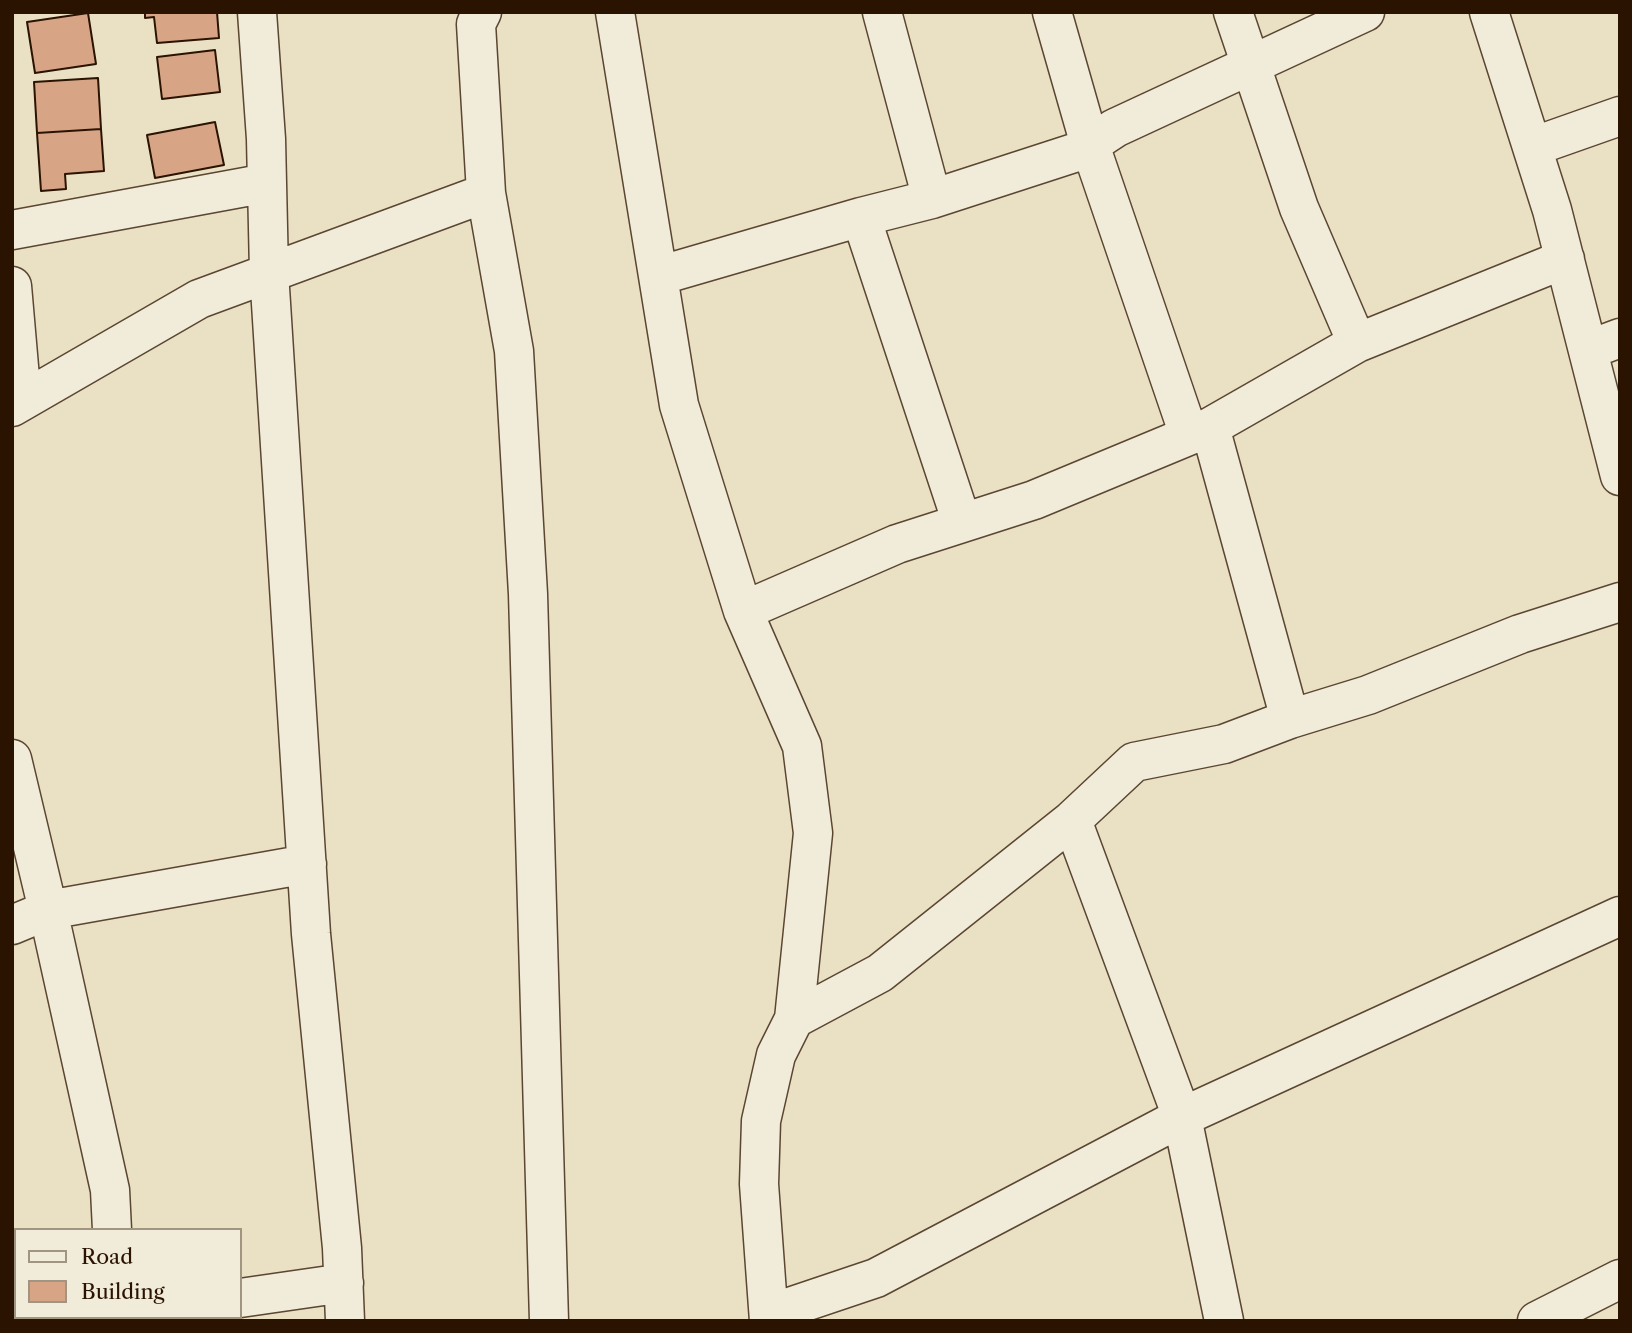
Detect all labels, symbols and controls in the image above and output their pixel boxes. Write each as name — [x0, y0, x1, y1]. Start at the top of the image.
legend — [14, 1228, 242, 1319]
text: Road — [81, 1244, 133, 1269]
text: Building — [81, 1279, 165, 1304]

